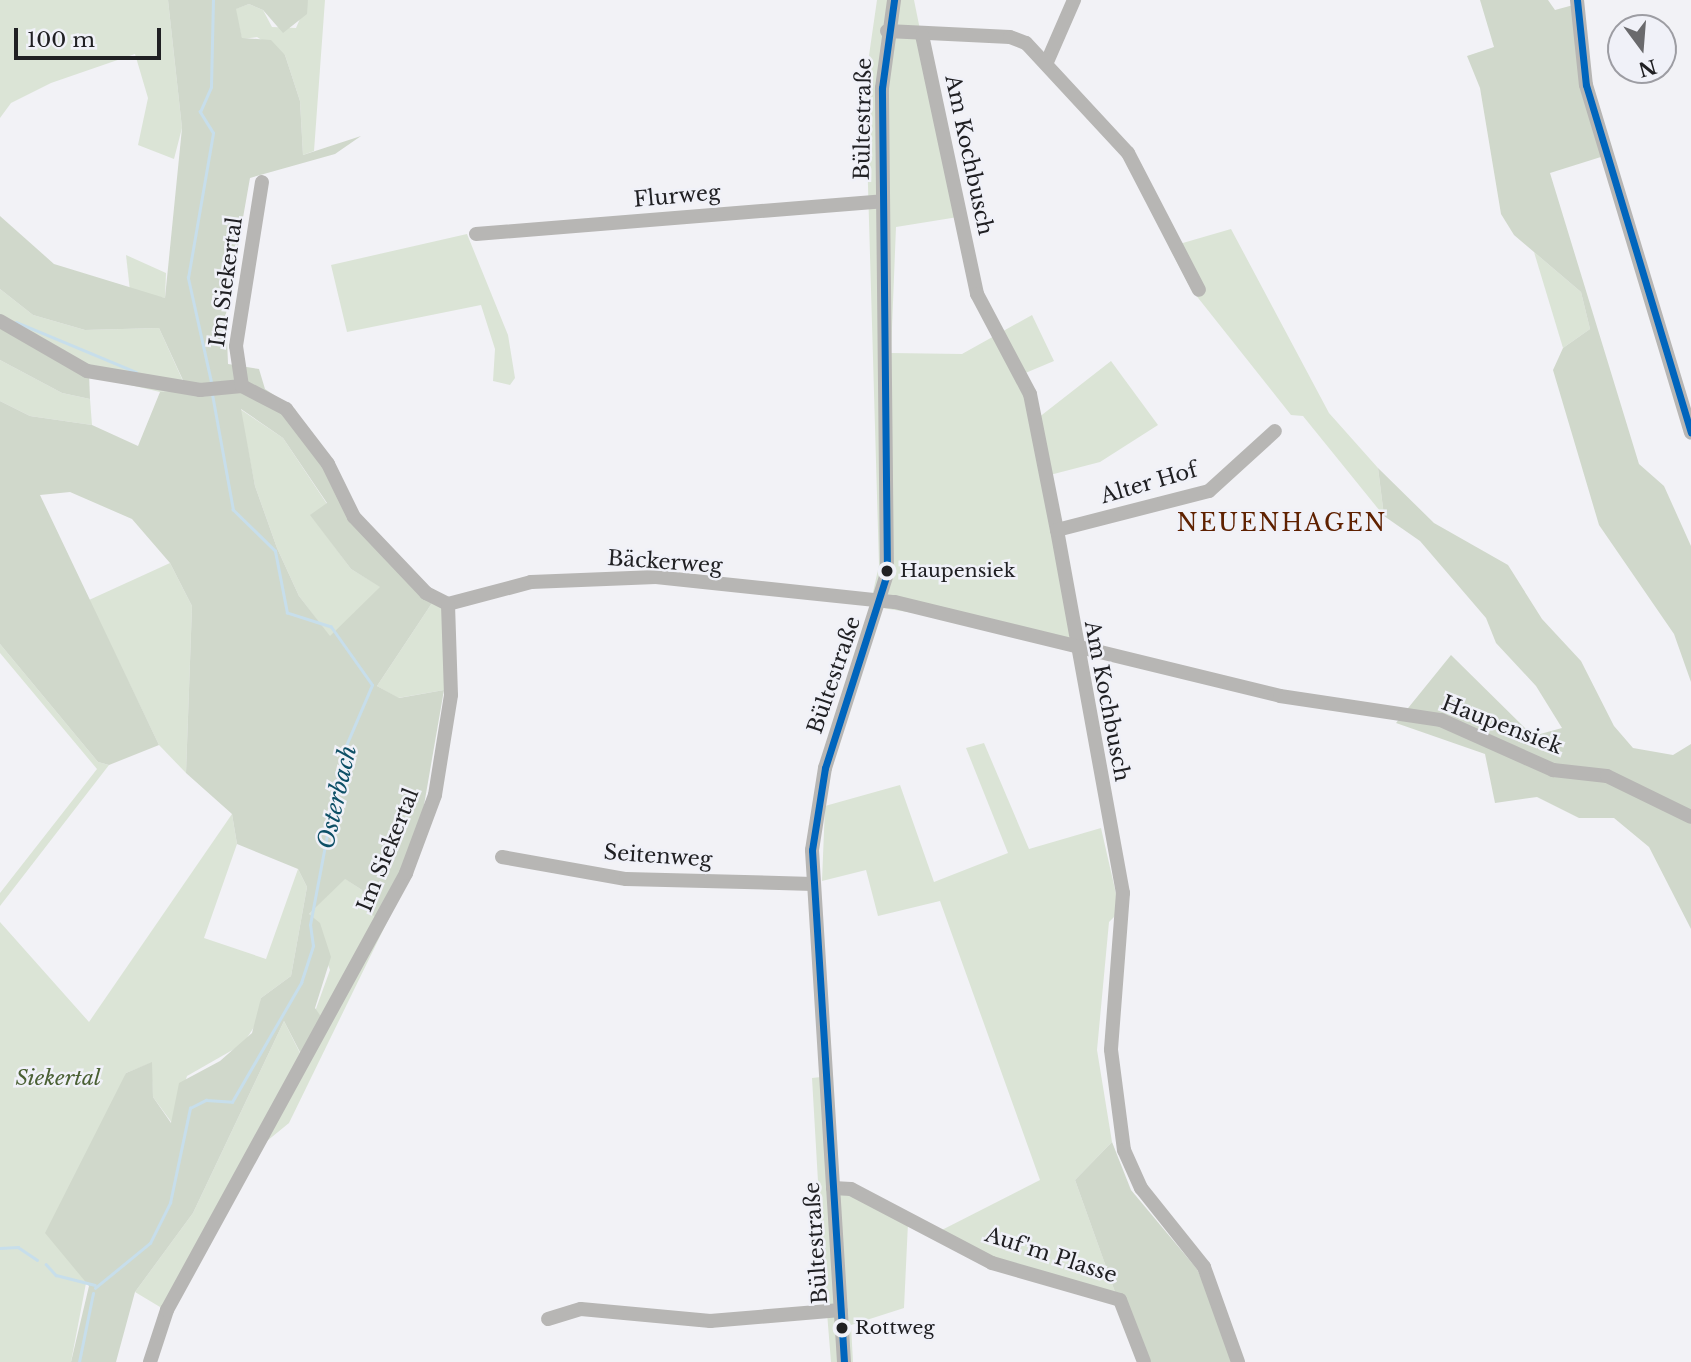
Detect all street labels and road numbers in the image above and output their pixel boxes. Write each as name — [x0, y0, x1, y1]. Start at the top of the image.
street label: Bültestraße — [849, 58, 877, 180]
street label: Am Kochbusch — [940, 73, 998, 237]
street label: Flurweg — [633, 180, 721, 212]
street label: Im Siekertal — [204, 216, 248, 348]
street label: Alter Hof — [1097, 457, 1201, 509]
street label: Bäckerweg — [607, 545, 723, 579]
street label: Bültestraße — [802, 613, 866, 737]
street label: Am Kochbusch — [1079, 619, 1135, 783]
street label: Haupensiek — [1438, 690, 1566, 760]
street label: Im Siekertal — [352, 785, 424, 915]
street label: Seitenweg — [603, 840, 713, 872]
street label: Bültestraße — [799, 1181, 833, 1305]
street label: Auf'm Plasse — [982, 1222, 1120, 1288]

